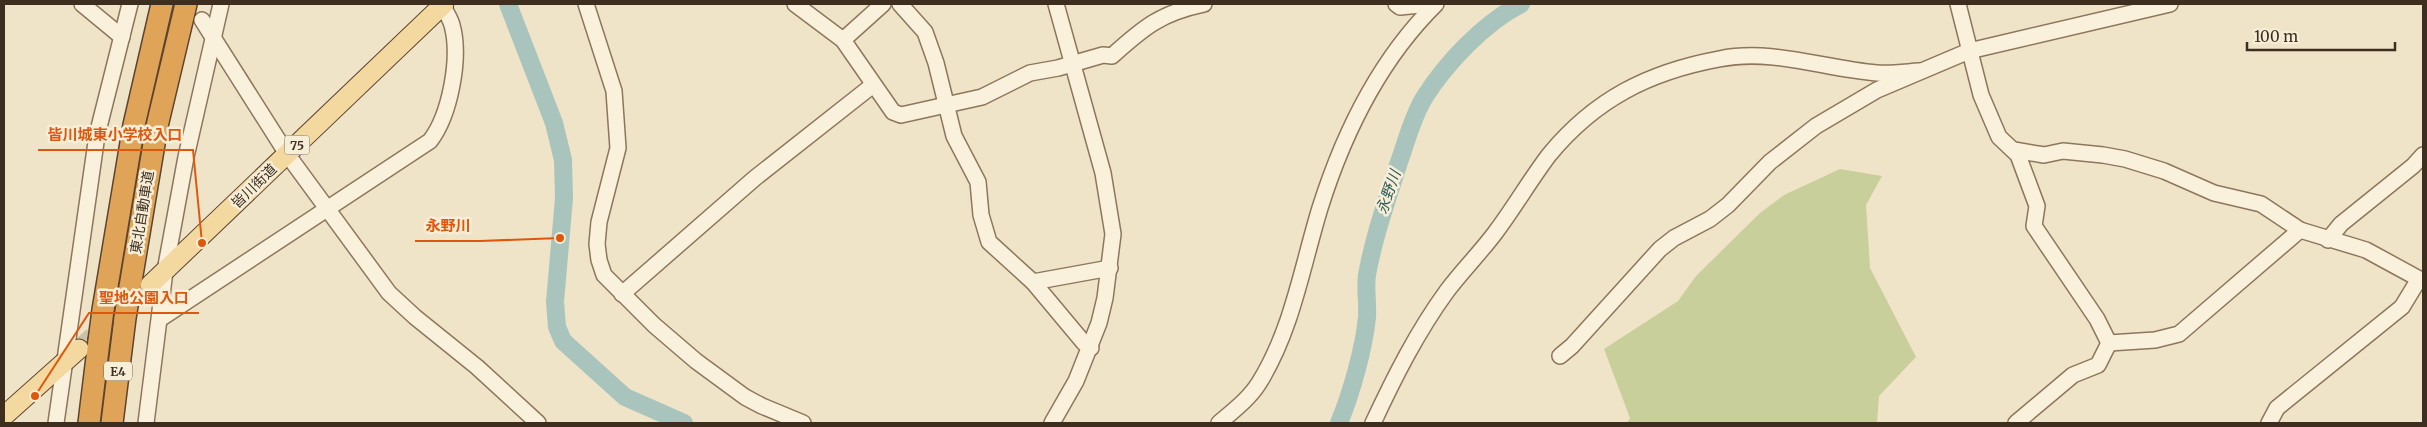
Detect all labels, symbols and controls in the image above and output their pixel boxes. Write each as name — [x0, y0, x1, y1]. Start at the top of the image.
scale bar — [2247, 20, 2394, 52]
text: 100 m — [2254, 27, 2298, 46]
callout: 皆川城東小学校入口 — [38, 120, 193, 150]
text: 皆川城東小学校入口 — [47, 125, 183, 144]
road number: 75 — [284, 136, 310, 154]
street label: 皆川街道 — [228, 160, 280, 212]
water label: 永野川 — [1372, 166, 1405, 216]
street label: 東北自動車道 — [127, 169, 157, 255]
callout: 永野川 — [415, 211, 480, 241]
text: 永野川 — [425, 216, 471, 235]
callout: 聖地公園入口 — [89, 283, 199, 313]
text: 聖地公園入口 — [99, 288, 189, 307]
road number: E4 — [104, 362, 132, 381]

